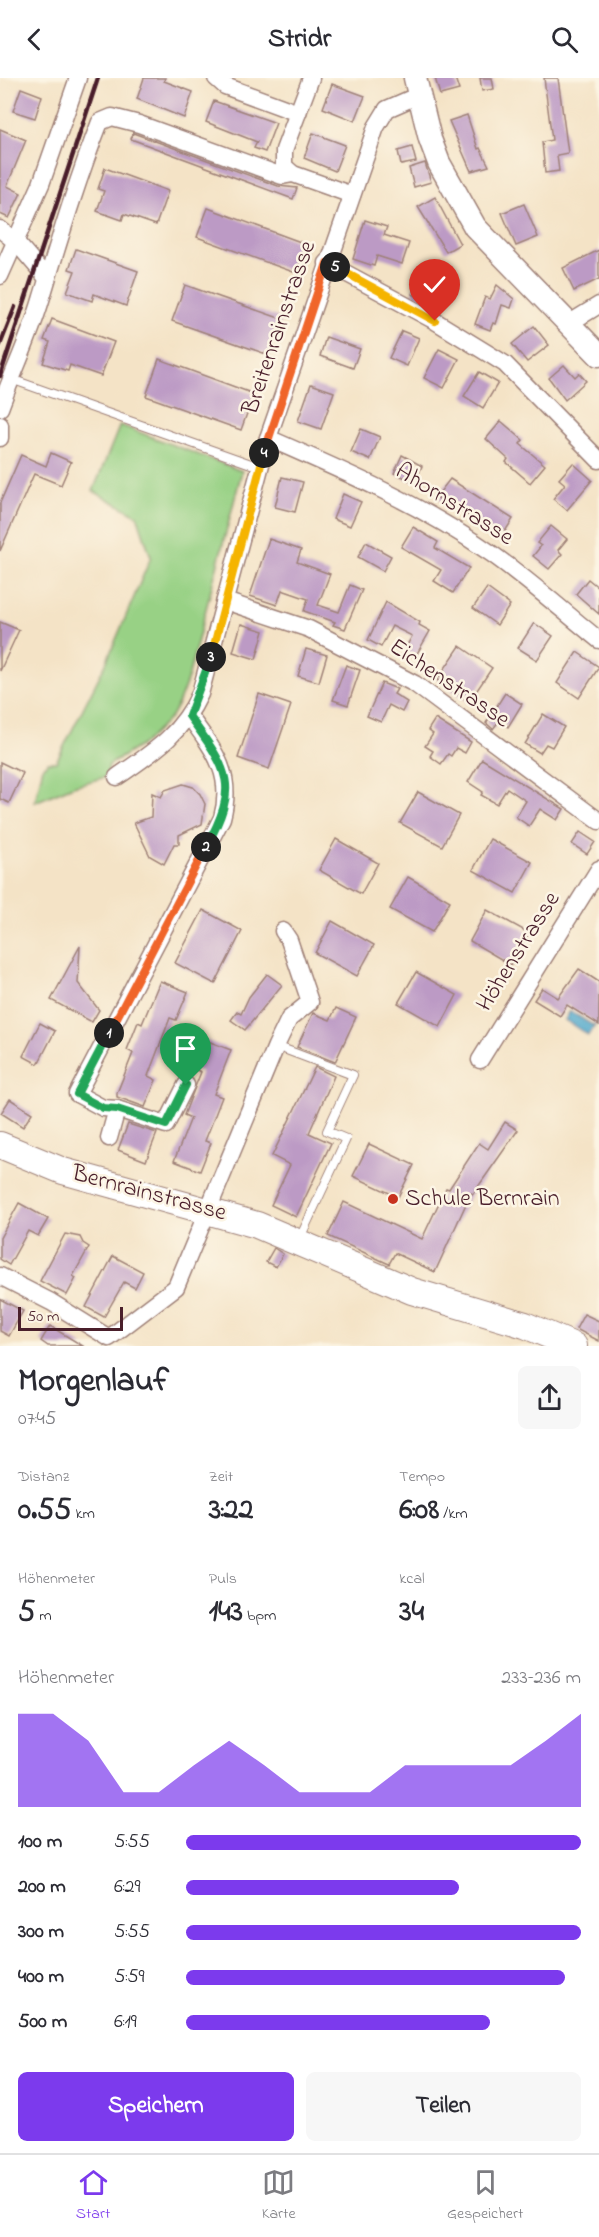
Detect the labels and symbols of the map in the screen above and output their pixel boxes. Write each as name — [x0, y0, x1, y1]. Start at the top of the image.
street label: Breitenrainstrasse — [234, 236, 326, 421]
pin: 5 — [320, 252, 350, 282]
pin — [409, 259, 460, 321]
pin: 4 — [249, 438, 279, 468]
street label: Ahornstrasse — [388, 455, 520, 555]
street label: Eichenstrasse — [381, 631, 517, 738]
pin: 3 — [196, 642, 226, 672]
pin: 2 — [191, 832, 221, 862]
street label: Höhenstrasse — [468, 885, 570, 1019]
pin: 1 — [94, 1018, 124, 1048]
pin — [160, 1023, 211, 1085]
street label: Bernrainstrasse — [67, 1156, 230, 1231]
place label: Schule Bernrain — [405, 1182, 560, 1217]
marker: Schule Bernrain — [386, 1192, 400, 1206]
scale bar — [18, 1304, 123, 1332]

